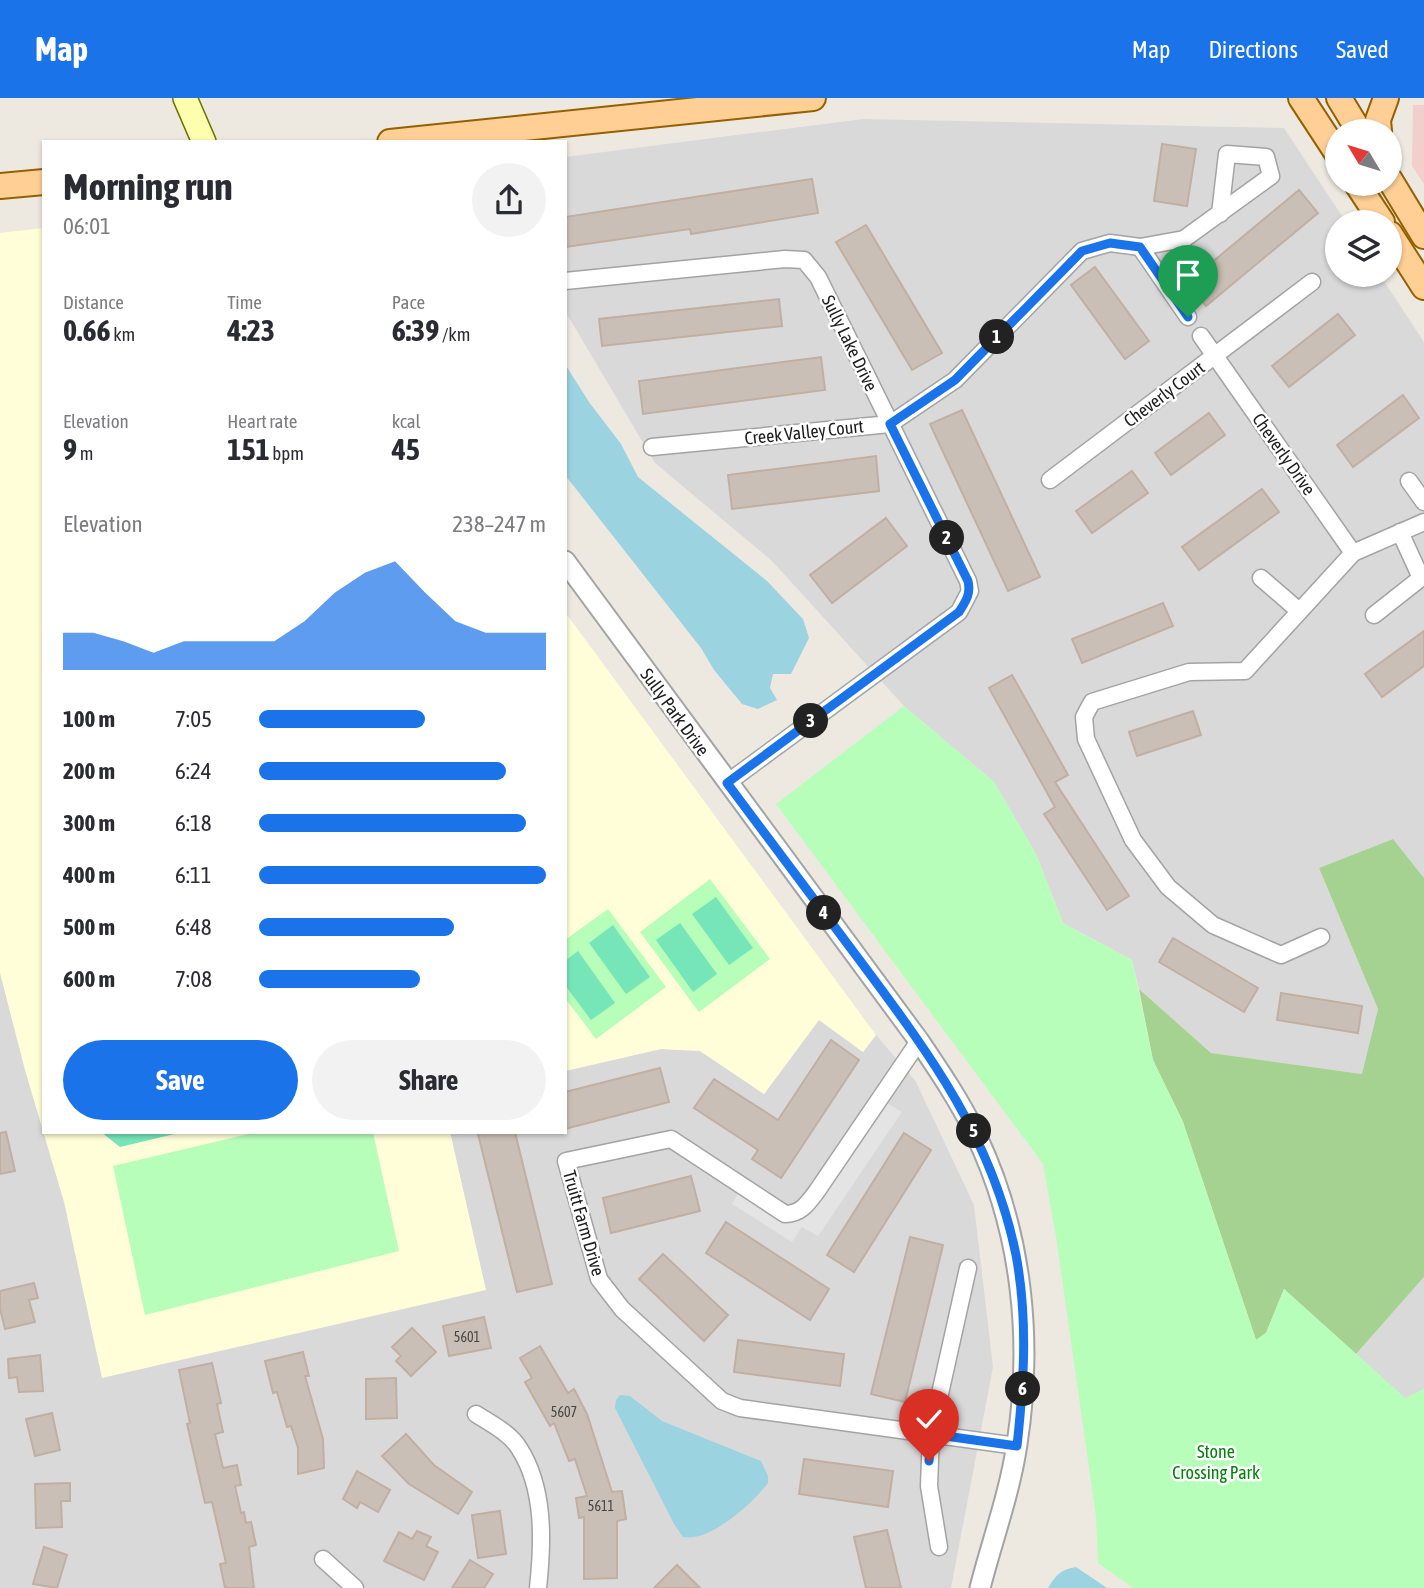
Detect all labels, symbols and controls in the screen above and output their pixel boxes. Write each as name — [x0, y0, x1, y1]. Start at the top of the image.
text: Map — [35, 30, 88, 68]
text: Map — [1132, 36, 1170, 63]
text: Directions — [1208, 36, 1298, 63]
text: Saved — [1336, 36, 1389, 63]
north arrow — [1325, 119, 1402, 196]
map controls — [1325, 119, 1402, 287]
button: share — [472, 163, 546, 237]
text: Morning run — [63, 165, 233, 208]
button: layers — [1325, 210, 1402, 287]
text: 06:01 — [63, 213, 111, 239]
pin — [1158, 245, 1218, 317]
icon: arrive — [1169, 256, 1207, 294]
text: Distance — [63, 291, 124, 313]
text: Time — [227, 291, 262, 313]
text: Pace — [392, 291, 425, 313]
street label: Sully Lake Drive — [818, 292, 882, 394]
text: 0.66 — [63, 313, 111, 347]
text: 4:23 — [227, 313, 275, 347]
text: 6:39 — [392, 313, 439, 347]
pin: 1 — [979, 320, 1014, 354]
text: km — [111, 323, 135, 345]
text: /km — [439, 323, 470, 345]
text: 1 — [992, 325, 1001, 347]
street label: Cheverly Court — [1120, 357, 1208, 431]
street label: Cheverly Drive — [1248, 409, 1320, 499]
text: Elevation — [63, 410, 129, 432]
text: Heart rate — [227, 410, 297, 432]
text: kcal — [392, 410, 421, 432]
street label: Creek Valley Court — [743, 415, 865, 449]
text: 9 — [63, 432, 77, 466]
text: 151 — [227, 432, 270, 466]
text: 45 — [392, 432, 420, 466]
text: m — [77, 442, 93, 464]
text: bpm — [270, 442, 304, 464]
text: Elevation — [63, 511, 143, 537]
text: 238–247 m — [452, 511, 546, 537]
pin: 2 — [930, 520, 964, 556]
text: 2 — [942, 526, 951, 548]
street label: Sully Park Drive — [636, 664, 714, 760]
pin: 3 — [794, 704, 828, 738]
text: 100 m — [63, 706, 115, 732]
text: 7:05 — [175, 706, 212, 732]
text: 3 — [806, 709, 815, 731]
text: 200 m — [63, 758, 115, 784]
text: 6:24 — [175, 758, 212, 784]
text: 300 m — [63, 810, 115, 836]
text: 6:18 — [175, 810, 212, 836]
text: 400 m — [63, 862, 115, 888]
text: 6:11 — [175, 862, 212, 888]
pin: 4 — [806, 896, 842, 930]
text: 4 — [819, 901, 828, 923]
text: 500 m — [63, 914, 115, 940]
text: 6:48 — [175, 914, 212, 940]
text: 600 m — [63, 966, 115, 992]
text: 7:08 — [175, 966, 212, 992]
button: Save — [63, 1040, 298, 1120]
button: Share — [312, 1040, 546, 1120]
pin: 5 — [956, 1114, 992, 1148]
text: 5 — [969, 1119, 978, 1141]
street label: Truitt Farm Drive — [559, 1168, 609, 1278]
house number: 5601 — [454, 1329, 480, 1345]
pin: 6 — [1006, 1372, 1040, 1406]
text: 6 — [1018, 1377, 1027, 1399]
pin — [899, 1389, 959, 1461]
icon: check — [910, 1400, 948, 1438]
house number: 5607 — [551, 1404, 577, 1420]
park label: Stone Crossing Park — [1172, 1441, 1260, 1483]
house number: 5611 — [588, 1498, 614, 1514]

